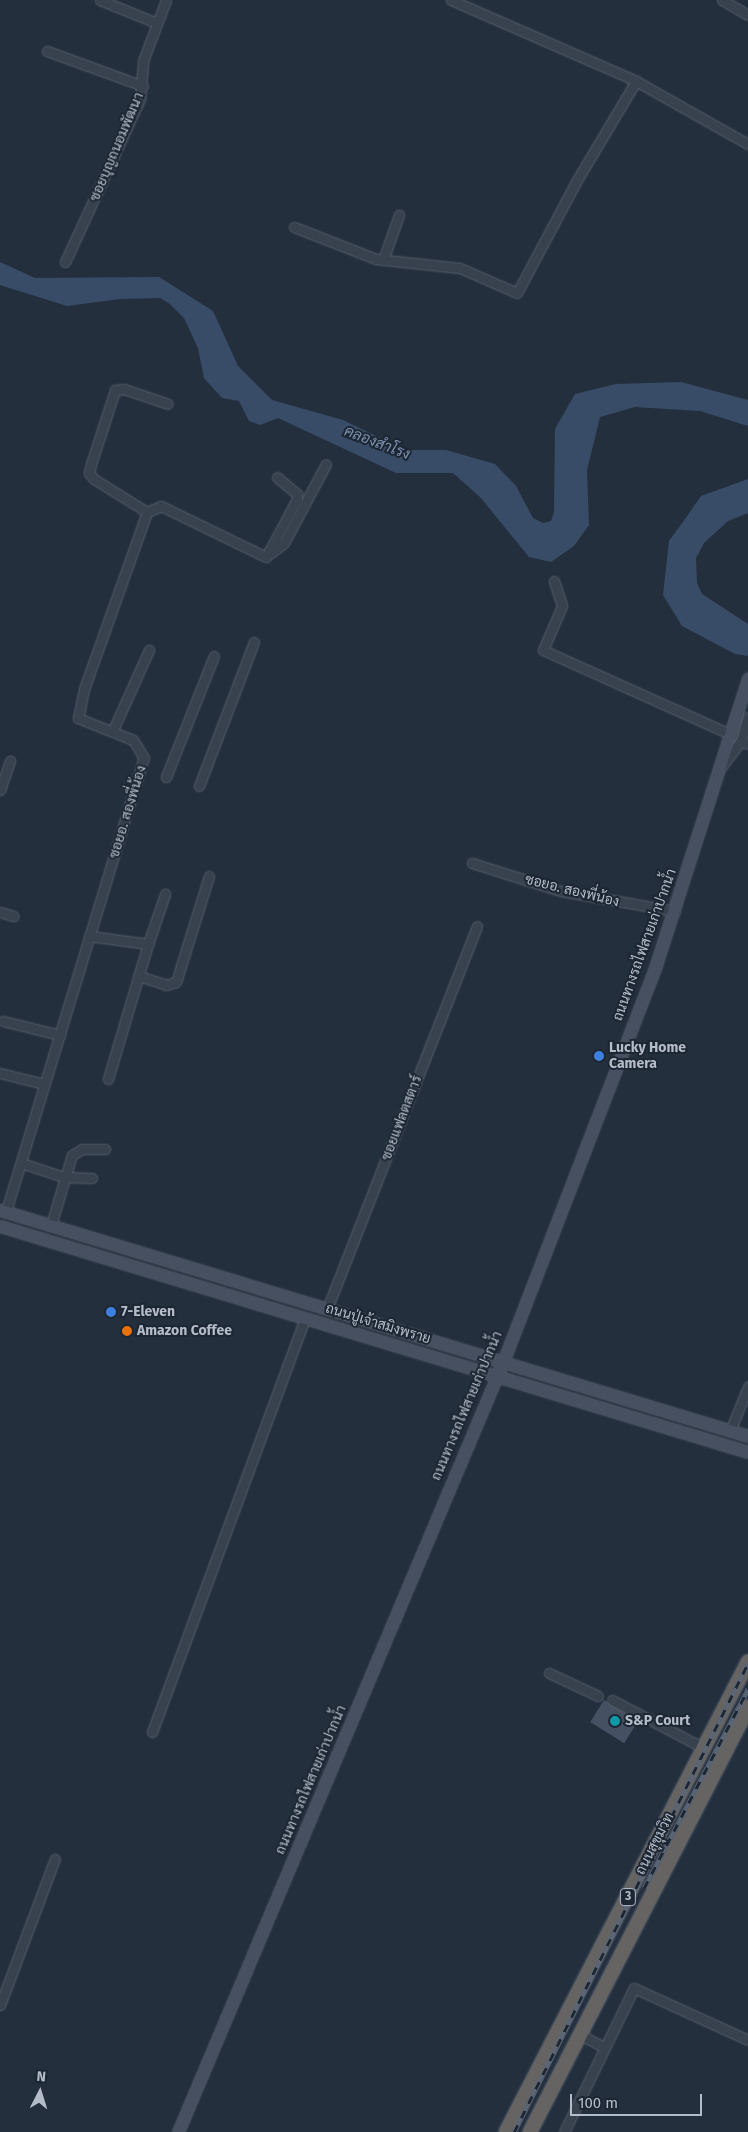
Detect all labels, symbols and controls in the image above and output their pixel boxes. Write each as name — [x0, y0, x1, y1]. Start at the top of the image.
street label: ซอยบุญถนอมพัฒนา — [86, 90, 148, 204]
water label: คลองสำโรง — [342, 422, 412, 464]
street label: ซอยอ. สองพี่น้อง — [106, 763, 150, 861]
street label: ถนนทางรถไฟสายเก่าปากน้ำ — [610, 867, 680, 1023]
street label: ซอยอ. สองพี่น้อง — [523, 871, 621, 911]
place label: Lucky Home Camera — [609, 1040, 686, 1072]
marker: Lucky Home Camera — [593, 1050, 605, 1062]
street label: ซอยแฟลตสตาร์ — [378, 1073, 426, 1163]
street label: ถนนปู่เจ้าสมิงพราย — [324, 1300, 432, 1348]
place label: 7-Eleven — [121, 1304, 175, 1320]
marker: 7-Eleven — [105, 1306, 117, 1318]
place label: Amazon Coffee — [137, 1323, 232, 1339]
marker: Amazon Coffee — [121, 1325, 133, 1337]
street label: ถนนทางรถไฟสายเก่าปากน้ำ — [428, 1329, 506, 1483]
street label: ถนนทางรถไฟสายเก่าปากน้ำ — [272, 1703, 350, 1857]
place label: S&P Court — [625, 1713, 690, 1729]
marker: S&P Court — [609, 1715, 621, 1727]
street label: ถนนสุขุมวิท — [632, 1810, 678, 1878]
road number: 3 — [619, 1888, 637, 1906]
north arrow — [15, 2067, 65, 2117]
text: N — [36, 2068, 47, 2085]
scale bar — [573, 2084, 706, 2116]
text: 100 m — [578, 2094, 618, 2112]

